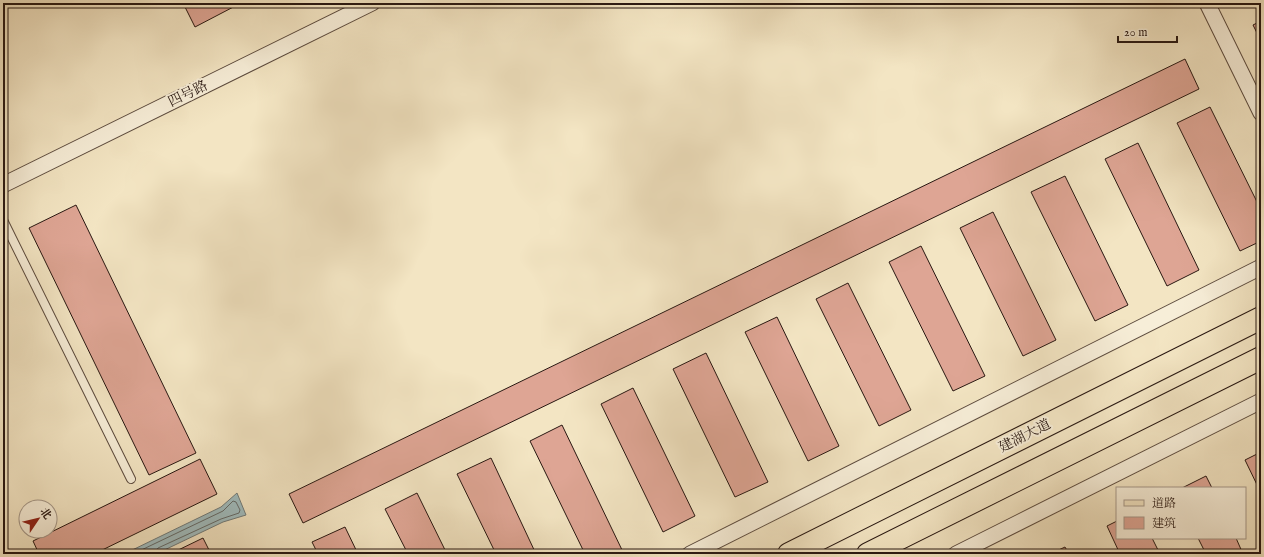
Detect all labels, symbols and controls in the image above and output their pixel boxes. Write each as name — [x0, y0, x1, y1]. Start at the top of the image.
scale bar — [1118, 18, 1177, 44]
text: 20 m — [1124, 25, 1147, 40]
street label: 四号路 — [165, 77, 211, 111]
street label: 建湖大道 — [996, 415, 1054, 457]
legend — [1116, 487, 1246, 539]
text: 道路 — [1152, 496, 1176, 511]
north arrow — [18, 499, 58, 539]
text: 北 — [36, 505, 54, 522]
text: 建筑 — [1152, 516, 1176, 531]

